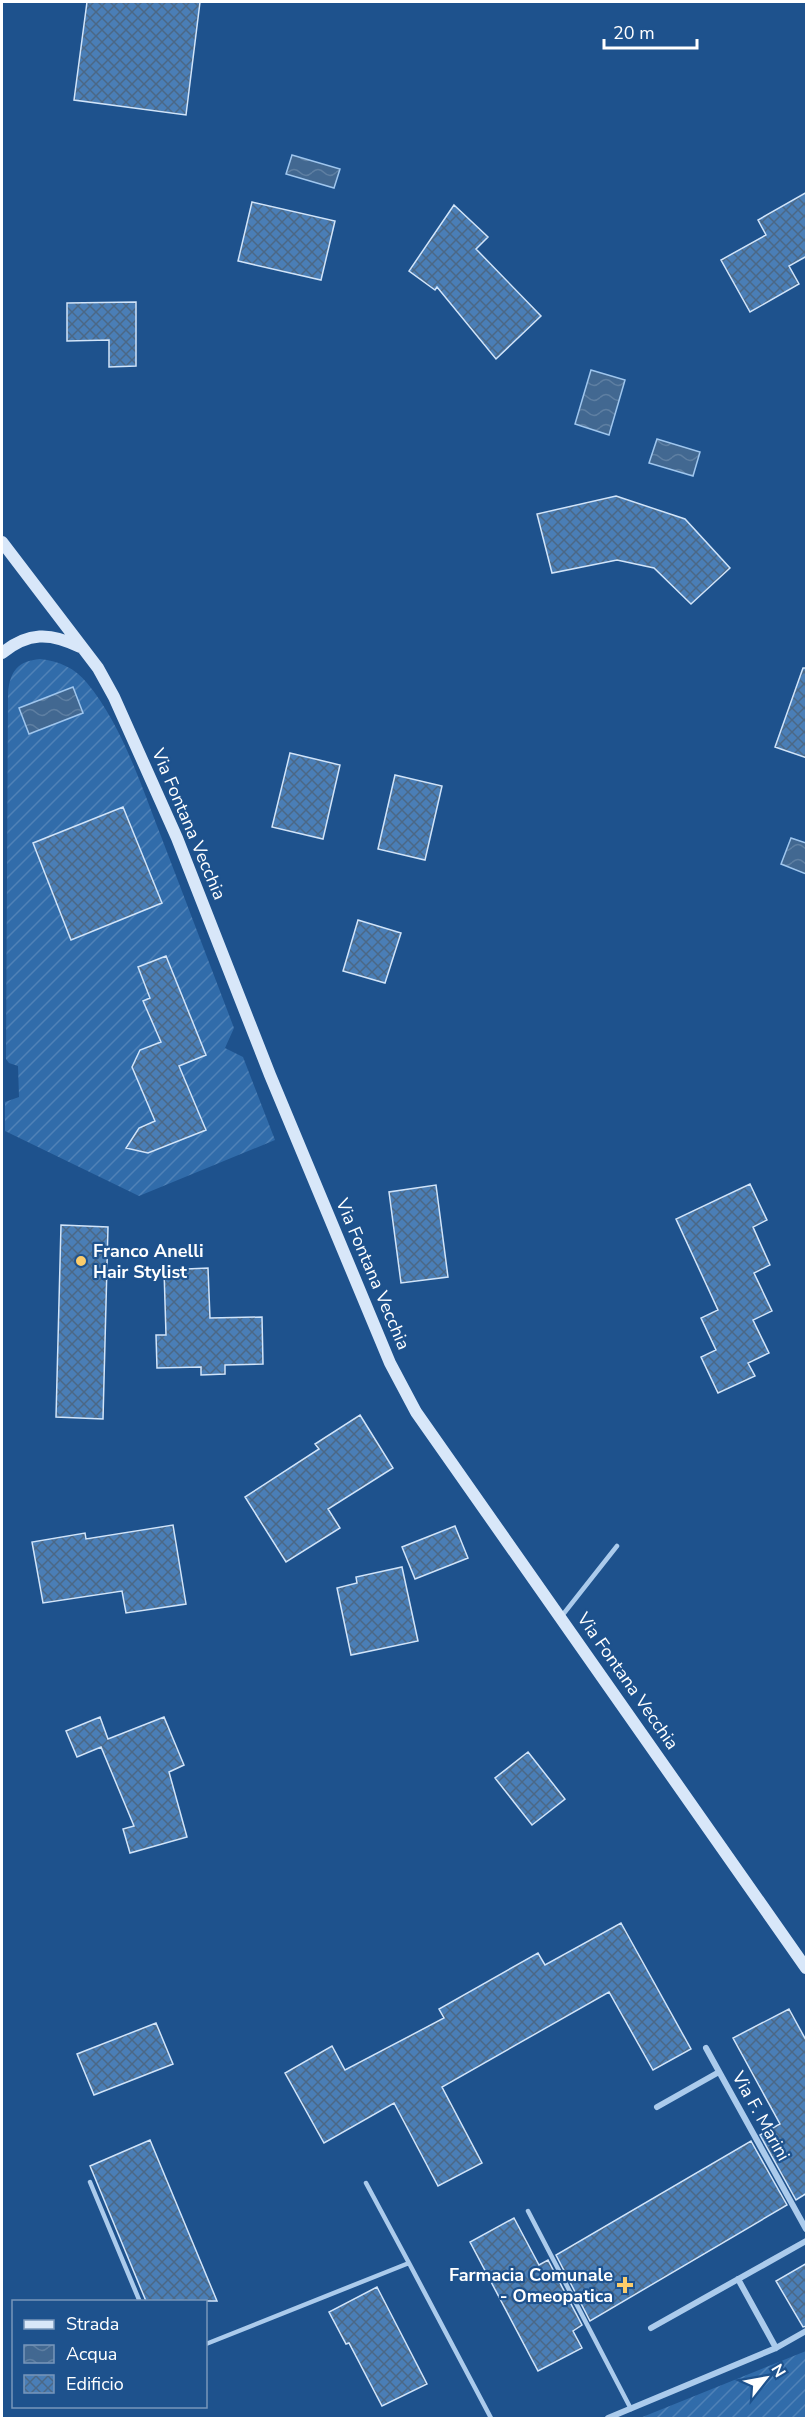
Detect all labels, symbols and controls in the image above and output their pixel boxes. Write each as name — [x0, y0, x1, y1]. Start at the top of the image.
scale bar — [604, 12, 697, 50]
text: 20 m — [613, 21, 655, 45]
street label: Via Fontana Vecchia — [146, 744, 232, 903]
street label: Via Fontana Vecchia — [330, 1194, 416, 1353]
place label: Franco Anelli Hair Stylist — [93, 1239, 204, 1284]
marker: Franco Anelli Hair Stylist — [74, 1254, 88, 1268]
street label: Via Fontana Vecchia — [571, 1607, 684, 1754]
street label: Via F. Marini — [726, 2066, 795, 2165]
place label: Farmacia Comunale - Omeopatica — [449, 2263, 613, 2308]
marker: Farmacia Comunale - Omeopatica — [618, 2278, 632, 2292]
legend — [12, 2300, 207, 2408]
text: Strada — [66, 2312, 119, 2336]
text: Acqua — [66, 2342, 117, 2366]
north arrow — [736, 2348, 796, 2408]
text: N — [765, 2360, 791, 2382]
text: Edificio — [66, 2372, 124, 2396]

